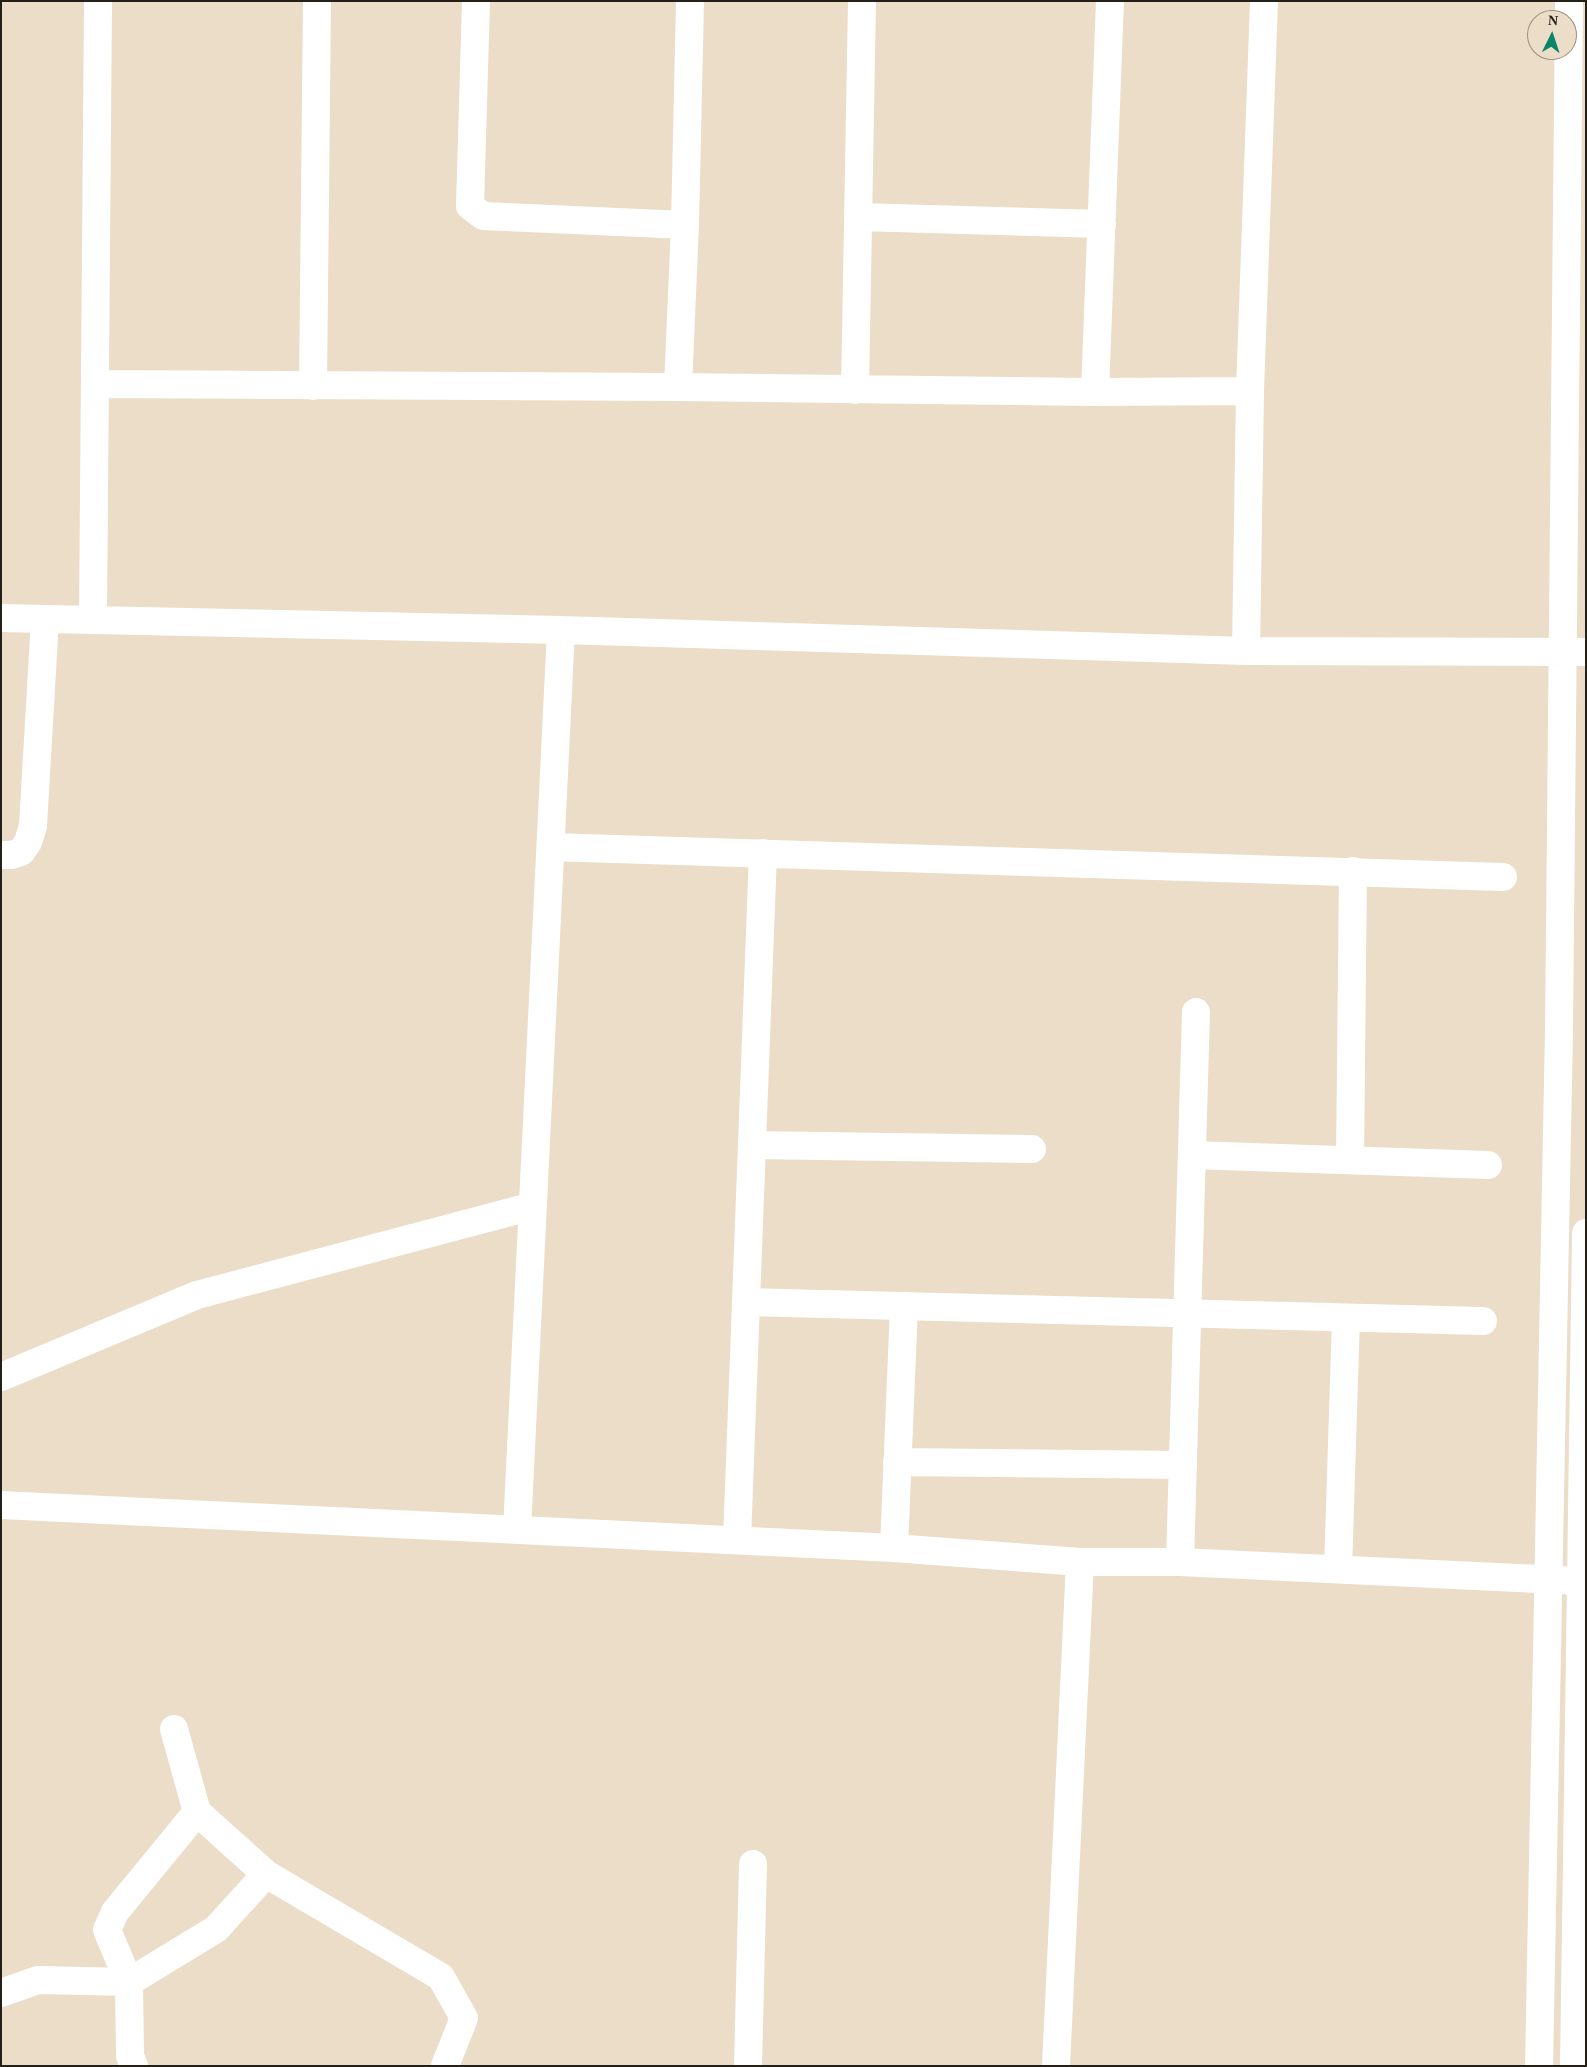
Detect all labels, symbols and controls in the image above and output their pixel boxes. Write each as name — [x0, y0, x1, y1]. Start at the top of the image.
north arrow — [1527, 10, 1577, 60]
text: N — [1547, 13, 1559, 28]

